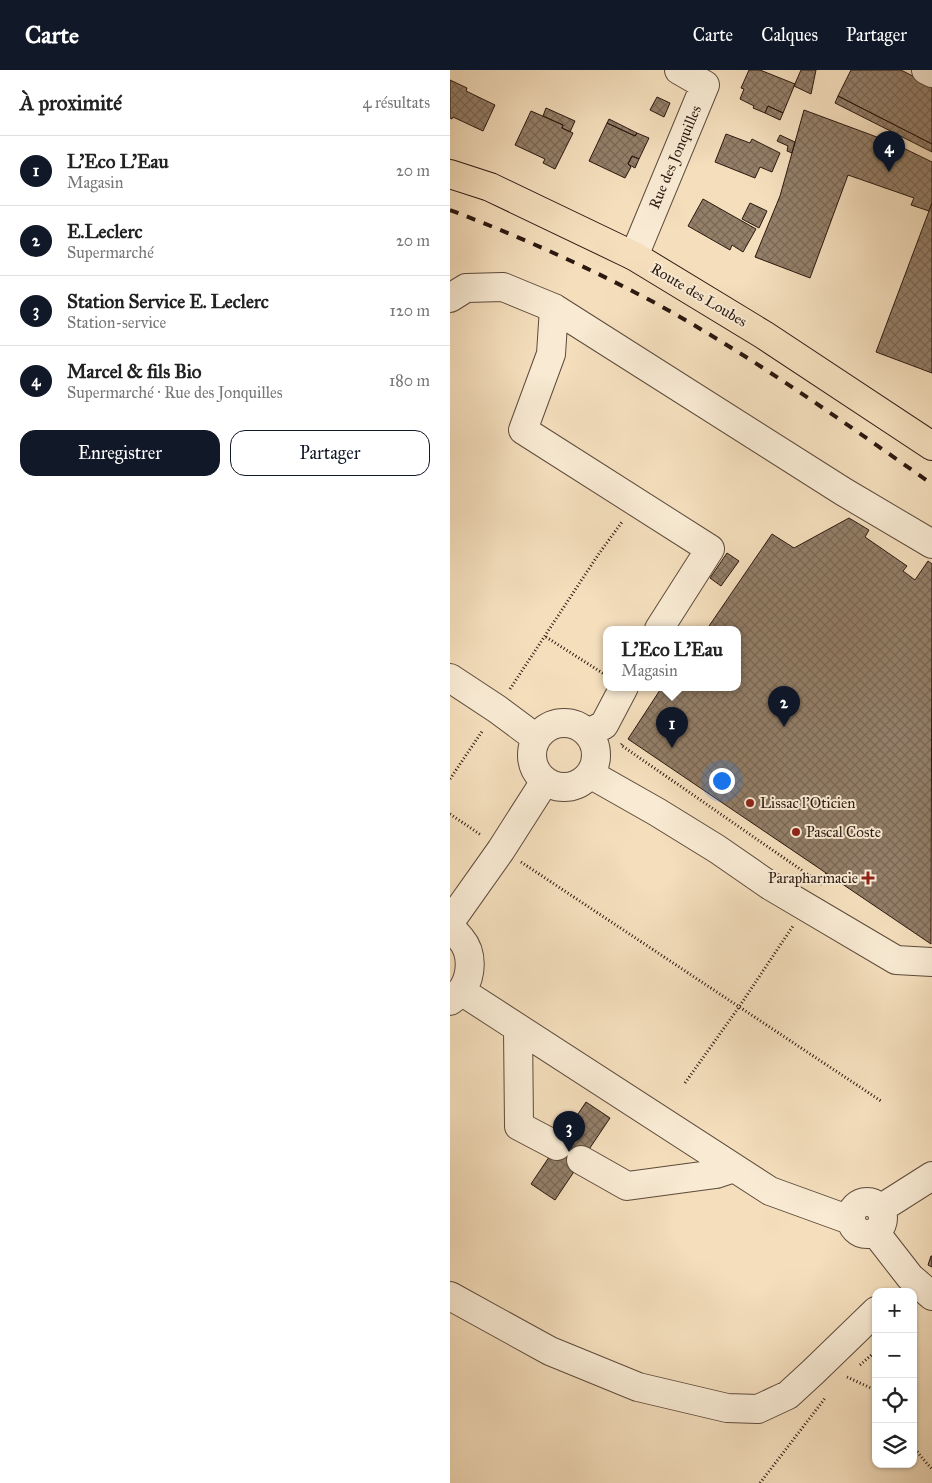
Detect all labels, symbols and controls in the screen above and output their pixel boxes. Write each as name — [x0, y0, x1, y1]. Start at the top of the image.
text: Carte — [25, 20, 79, 50]
text: Carte — [693, 24, 733, 46]
text: Calques — [761, 24, 818, 46]
text: Partager — [846, 24, 907, 46]
text: À proximité — [20, 90, 122, 116]
text: 4 résultats — [363, 93, 430, 112]
street label: Rue des Jonquilles — [645, 102, 706, 212]
pin: 4 — [873, 131, 905, 172]
text: L'Eco L'Eau — [67, 150, 169, 173]
text: 1 — [33, 161, 39, 180]
text: 20 m — [396, 161, 430, 180]
text: Magasin — [67, 173, 123, 192]
text: E.Leclerc — [67, 220, 143, 243]
text: 2 — [32, 231, 40, 250]
text: 20 m — [396, 231, 430, 250]
text: Supermarché — [67, 243, 154, 262]
street label: Route des Loubes — [648, 259, 750, 331]
text: Station Service E. Leclerc — [67, 290, 269, 313]
text: 3 — [33, 301, 39, 320]
text: 120 m — [390, 301, 430, 320]
text: Station-service — [67, 313, 166, 332]
text: Marcel & fils Bio — [67, 360, 202, 383]
text: 4 — [32, 371, 40, 390]
text: 180 m — [389, 371, 430, 390]
text: Supermarché · Rue des Jonquilles — [67, 383, 283, 402]
button: Enregistrer — [20, 430, 220, 476]
button: Partager — [230, 430, 430, 476]
popup — [603, 626, 741, 691]
text: L'Eco L'Eau — [621, 638, 723, 661]
text: Magasin — [621, 661, 678, 680]
pin: 2 — [768, 686, 800, 727]
pin: 1 — [656, 707, 688, 748]
your location — [709, 768, 735, 794]
place label: Lissac l'Oticien — [760, 794, 855, 812]
marker: Lissac l'Oticien — [744, 797, 756, 809]
place label: Pascal Coste — [806, 823, 881, 841]
marker: Pascal Coste — [790, 826, 802, 838]
place label: Parapharmacie — [768, 869, 858, 887]
marker: Parapharmacie — [862, 872, 874, 884]
pin: 3 — [553, 1111, 585, 1152]
map controls — [872, 1288, 917, 1468]
button: + — [872, 1288, 917, 1333]
button: − — [872, 1333, 917, 1378]
button: locate — [872, 1378, 917, 1423]
button: layers — [872, 1423, 917, 1468]

